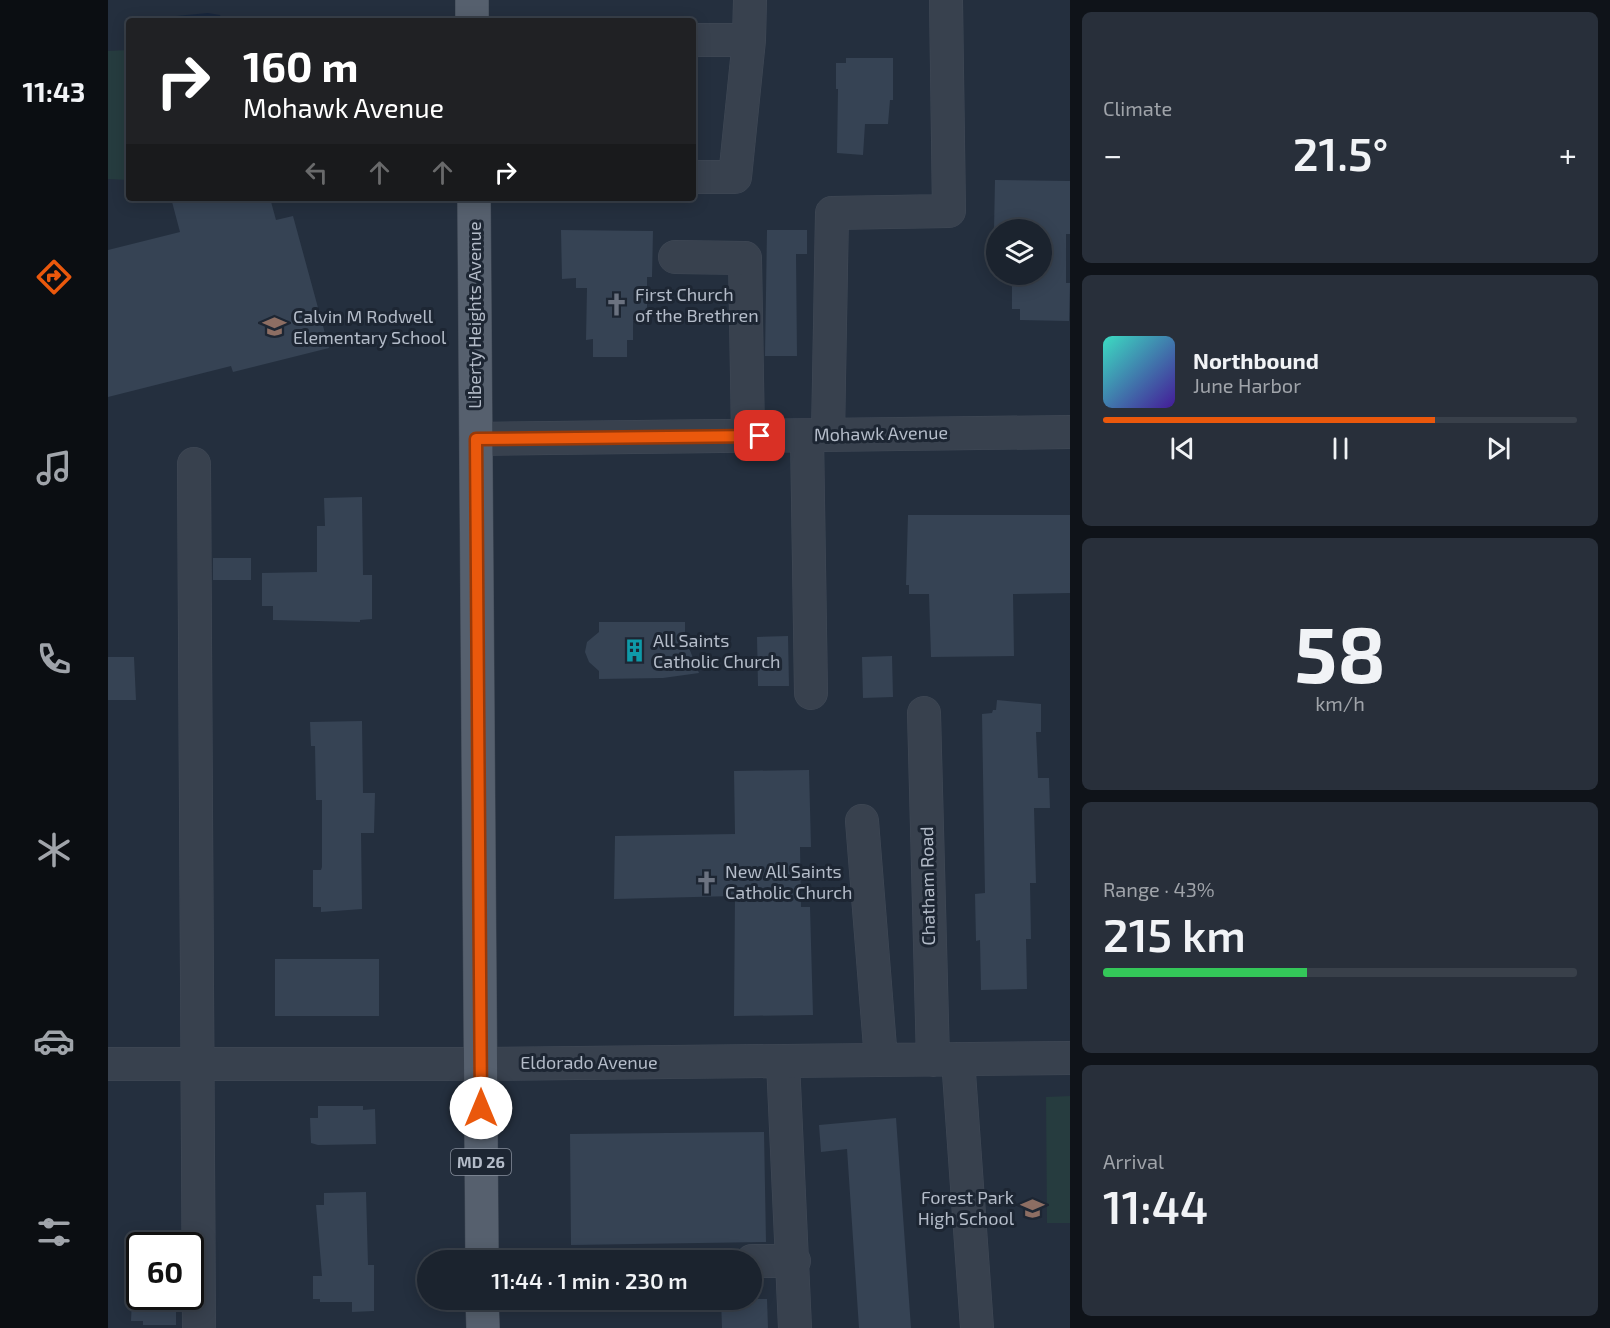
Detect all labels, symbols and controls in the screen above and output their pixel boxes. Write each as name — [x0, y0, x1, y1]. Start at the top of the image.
text: 160 m — [243, 40, 359, 90]
icon: right — [144, 42, 222, 120]
text: 11:43 — [23, 75, 85, 107]
text: Mohawk Avenue — [243, 91, 444, 123]
text: Climate — [1103, 96, 1172, 120]
text: 21.5° — [1293, 126, 1388, 180]
text: − — [1103, 134, 1122, 174]
text: + — [1559, 134, 1577, 174]
icon: left — [300, 156, 333, 189]
icon: ahead — [363, 156, 396, 189]
icon: ahead — [426, 156, 459, 189]
icon: right — [489, 156, 522, 189]
map controls — [986, 219, 1052, 285]
button: layers — [986, 219, 1052, 285]
street label: Liberty Heights Avenue — [463, 221, 485, 409]
icon: directions — [33, 256, 75, 298]
place label: First Church of the Brethren — [635, 283, 759, 326]
church icon: First Church of the Brethren — [604, 292, 630, 318]
place label: Calvin M Rodwell Elementary School — [293, 305, 447, 348]
school or university icon: Calvin M Rodwell Elementary School — [262, 314, 288, 340]
text: Northbound — [1193, 347, 1319, 373]
text: June Harbor — [1193, 373, 1301, 397]
pin — [734, 410, 785, 461]
icon: arrive — [743, 419, 776, 452]
street label: Mohawk Avenue — [814, 421, 948, 445]
icon: previous — [1166, 432, 1199, 465]
icon: pause — [1324, 432, 1357, 465]
icon: next — [1482, 432, 1515, 465]
icon: music — [33, 447, 75, 489]
text: 58 — [1294, 605, 1386, 699]
place label: All Saints Catholic Church — [653, 629, 781, 672]
icon: phone — [33, 638, 75, 680]
building icon: All Saints Catholic Church — [622, 638, 648, 664]
text: km/h — [1315, 691, 1365, 715]
street label: Chatham Road — [915, 826, 939, 946]
icon: climate — [33, 829, 75, 871]
place label: New All Saints Catholic Church — [725, 860, 853, 903]
church icon: New All Saints Catholic Church — [694, 869, 720, 895]
text: Range · 43% — [1103, 877, 1215, 901]
text: 215 km — [1103, 907, 1246, 961]
icon: car — [33, 1020, 75, 1062]
street label: Eldorado Avenue — [520, 1051, 658, 1073]
position arrow — [449, 1076, 513, 1140]
road number: MD 26 — [451, 1149, 511, 1175]
text: Arrival — [1103, 1149, 1164, 1173]
text: 11:44 — [1103, 1179, 1208, 1233]
place label: Forest Park High School — [918, 1186, 1015, 1229]
school or university icon: Forest Park High School — [1019, 1195, 1045, 1221]
icon: filters — [33, 1211, 75, 1253]
speed limit sign: 60 — [126, 1232, 204, 1310]
text: 11:44 · 1 min · 230 m — [491, 1267, 688, 1293]

